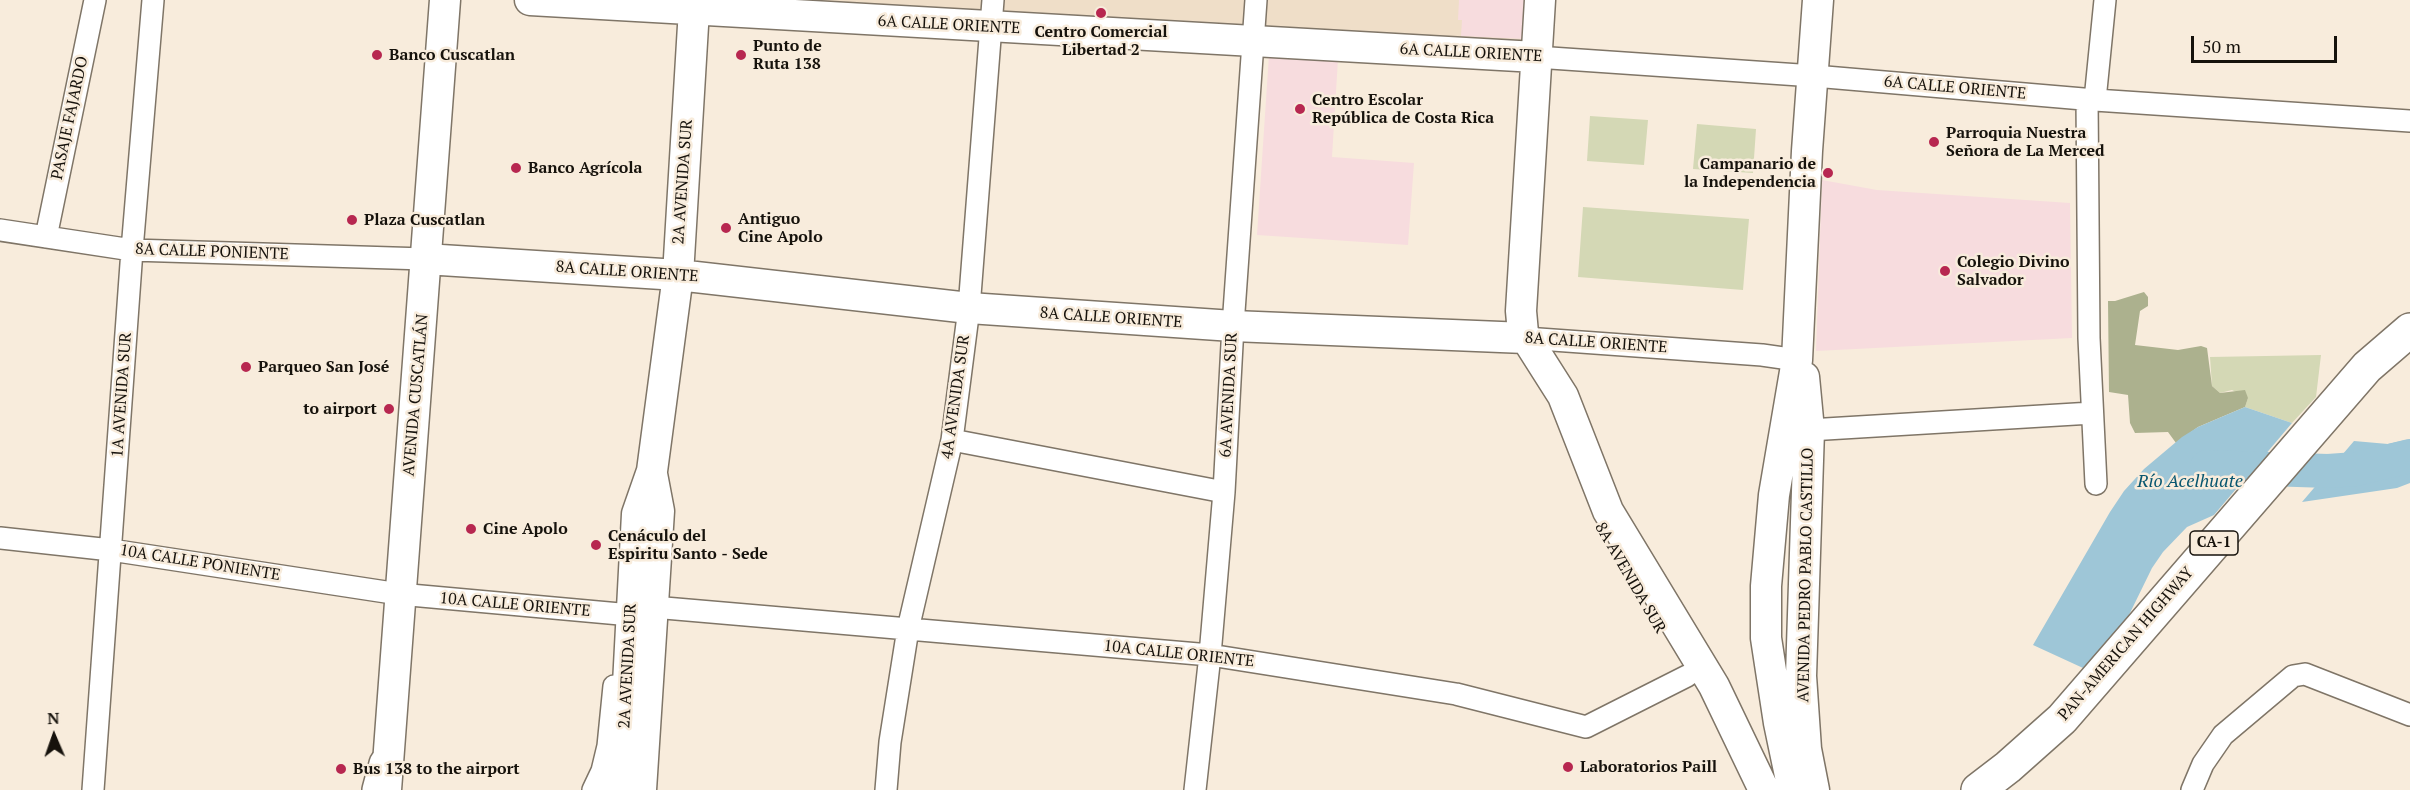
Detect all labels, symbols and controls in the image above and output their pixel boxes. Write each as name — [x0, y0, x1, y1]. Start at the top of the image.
marker: Centro Comercial Libertad 2 — [1094, 6, 1108, 20]
street label: 6A CALLE ORIENTE — [877, 12, 1021, 38]
place label: Centro Comercial Libertad 2 — [1034, 22, 1168, 60]
scale bar — [2194, 24, 2340, 62]
text: 50 m — [2202, 34, 2241, 58]
place label: Punto de Ruta 138 — [753, 36, 822, 74]
street label: 6A CALLE ORIENTE — [1399, 40, 1543, 66]
place label: Banco Cuscatlan — [389, 45, 515, 65]
marker: Banco Cuscatlan — [370, 48, 384, 62]
marker: Punto de Ruta 138 — [734, 48, 748, 62]
street label: PASAJE FAJARDO — [48, 55, 92, 181]
street label: 6A CALLE ORIENTE — [1883, 72, 2027, 104]
place label: Centro Escolar República de Costa Rica — [1312, 90, 1494, 128]
marker: Centro Escolar República de Costa Rica — [1293, 102, 1307, 116]
street label: 2A AVENIDA SUR — [669, 119, 697, 245]
place label: Parroquia Nuestra Señora de La Merced — [1946, 123, 2105, 161]
marker: Parroquia Nuestra Señora de La Merced — [1927, 135, 1941, 149]
place label: Campanario de la Independencia — [1684, 154, 1816, 192]
place label: Banco Agrícola — [528, 158, 642, 178]
marker: Banco Agrícola — [509, 161, 523, 175]
marker: Campanario de la Independencia — [1821, 166, 1835, 180]
place label: Antiguo Cine Apolo — [738, 209, 823, 247]
place label: Plaza Cuscatlan — [364, 210, 485, 230]
marker: Plaza Cuscatlan — [345, 213, 359, 227]
marker: Antiguo Cine Apolo — [719, 221, 733, 235]
street label: 8A CALLE PONIENTE — [135, 240, 289, 264]
place label: Colegio Divino Salvador — [1957, 252, 2069, 290]
street label: 8A CALLE ORIENTE — [555, 257, 699, 287]
marker: Colegio Divino Salvador — [1938, 264, 1952, 278]
street label: 8A CALLE ORIENTE — [1039, 303, 1183, 333]
street label: AVENIDA CUSCATLÁN — [399, 313, 433, 477]
street label: 8A CALLE ORIENTE — [1524, 328, 1668, 358]
street label: 1A AVENIDA SUR — [108, 332, 136, 458]
street label: 6A AVENIDA SUR — [1216, 332, 1242, 458]
street label: 4A AVENIDA SUR — [938, 334, 974, 460]
place label: Parqueo San José — [258, 357, 389, 377]
marker: Parqueo San José — [239, 360, 253, 374]
place label: to airport — [303, 399, 377, 419]
marker: to airport — [382, 402, 396, 416]
street label: AVENIDA PEDRO PABLO CASTILLO — [1794, 447, 1818, 703]
water label: Río Acelhuate — [2137, 471, 2243, 493]
place label: Cine Apolo — [483, 519, 568, 539]
street label: 8A AVENIDA SUR — [1590, 519, 1670, 637]
marker: Cine Apolo — [464, 522, 478, 536]
place label: Cenáculo del Espiritu Santo - Sede — [608, 526, 768, 564]
road number: CA-1 — [2190, 531, 2238, 555]
marker: Cenáculo del Espiritu Santo - Sede — [589, 538, 603, 552]
street label: 10A CALLE PONIENTE — [118, 541, 282, 585]
street label: PAN-AMERICAN HIGHWAY — [2054, 563, 2198, 725]
street label: 10A CALLE ORIENTE — [439, 589, 591, 621]
street label: 2A AVENIDA SUR — [615, 603, 641, 729]
street label: 10A CALLE ORIENTE — [1103, 637, 1255, 671]
north arrow — [24, 706, 84, 766]
text: N — [47, 707, 60, 729]
place label: Laboratorios Paill — [1580, 757, 1717, 777]
place label: Bus 138 to the airport — [353, 759, 520, 779]
marker: Laboratorios Paill — [1561, 760, 1575, 774]
marker: Bus 138 to the airport — [334, 762, 348, 776]

